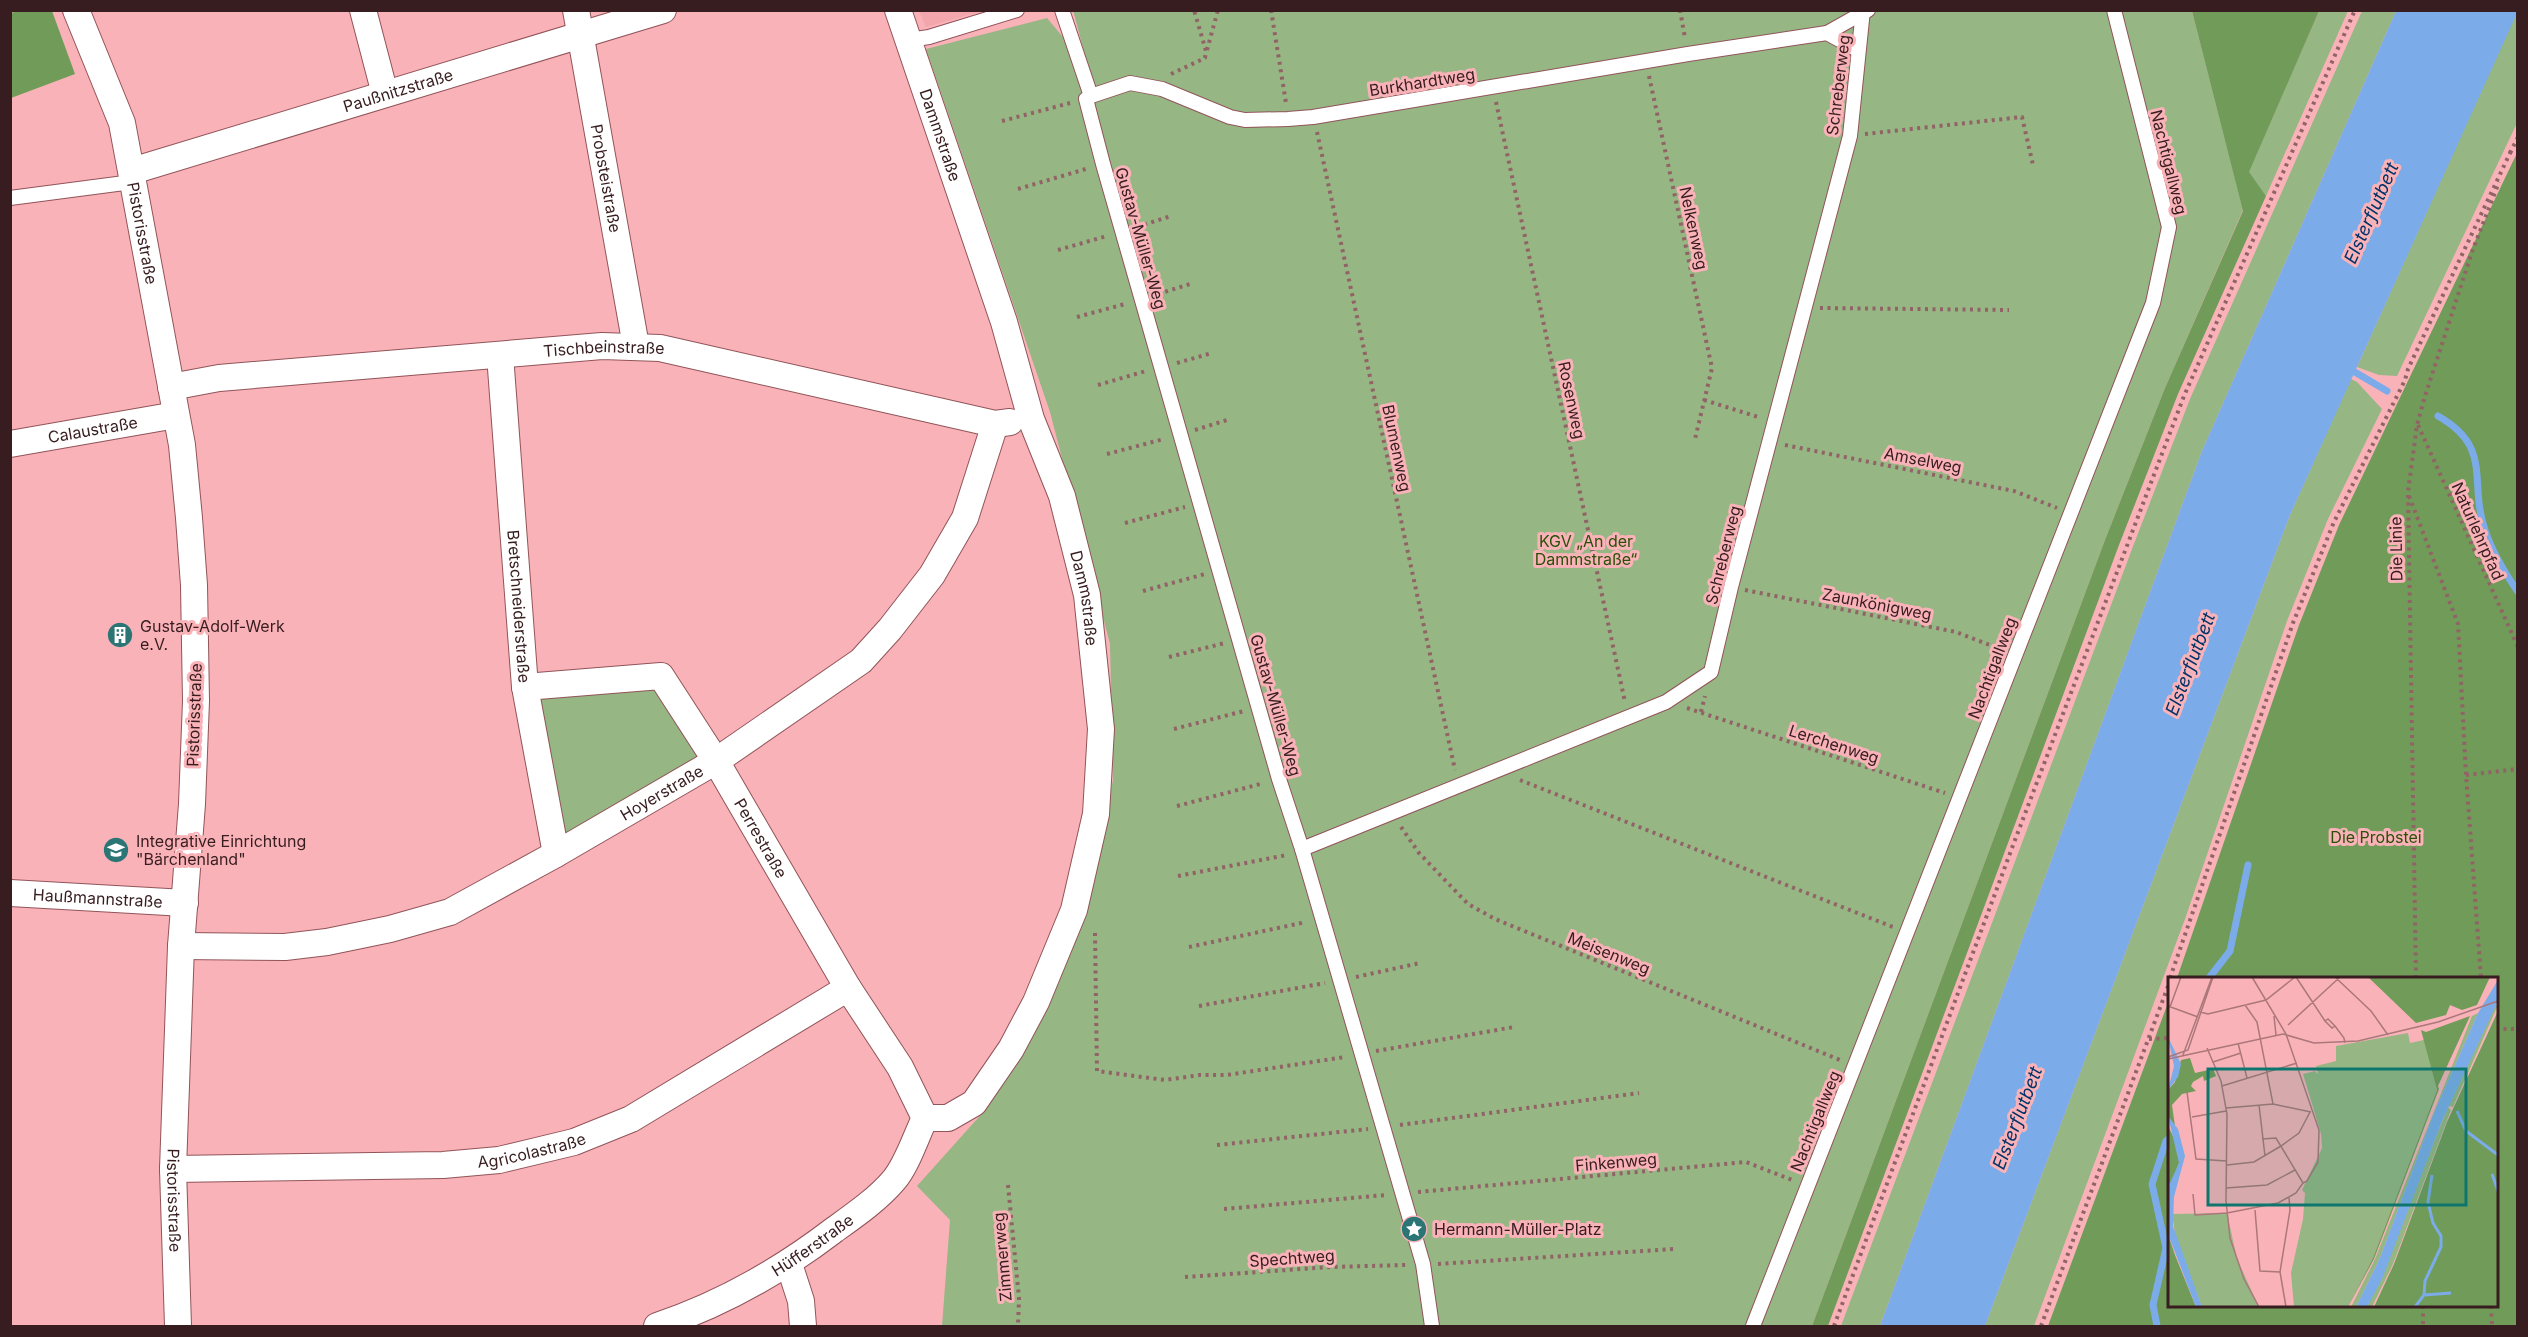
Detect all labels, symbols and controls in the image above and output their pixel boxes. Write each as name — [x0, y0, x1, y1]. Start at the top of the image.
street label: Schreberweg — [1822, 34, 1854, 136]
street label: Paußnitzstraße — [341, 64, 455, 116]
street label: Burkhardtweg — [1368, 64, 1476, 100]
street label: Dammstraße — [915, 86, 965, 184]
street label: Nachtigallweg — [2146, 108, 2192, 216]
street label: Probsteistraße — [587, 122, 626, 234]
water label: Elsterflutbett — [2339, 158, 2403, 267]
street label: Gustav-Müller-Weg — [1111, 165, 1171, 311]
street label: Pistorisstraße — [123, 180, 162, 286]
street label: Nelkenweg — [1675, 185, 1713, 271]
street label: Tischbeinstraße — [542, 336, 665, 361]
street label: Rosenweg — [1554, 359, 1590, 441]
street label: Blumenweg — [1378, 403, 1416, 493]
street label: Calaustraße — [46, 412, 139, 447]
street label: Amselweg — [1882, 443, 1964, 477]
street label: Naturlehrpfad — [2447, 479, 2509, 583]
street label: Schreberweg — [1701, 503, 1745, 607]
street label: Die Linie — [2385, 516, 2407, 582]
street label: Bretschneiderstraße — [503, 529, 535, 684]
park label: KGV „An der Dammstraße“ — [1535, 531, 1637, 569]
street label: Dammstraße — [1066, 548, 1102, 647]
street label: Zaunkönigweg — [1821, 584, 1933, 624]
water label: Elsterflutbett — [2161, 609, 2220, 718]
street label: Nachtigallweg — [1963, 614, 2021, 722]
place label: Gustav-Adolf-Werk e.V. — [140, 616, 285, 654]
building icon: Gustav-Adolf-Werk e.V. — [105, 620, 135, 650]
street label: Gustav-Müller-Weg — [1246, 632, 1306, 778]
street label: Pistorisstraße — [182, 663, 206, 767]
street label: Lerchenweg — [1786, 720, 1882, 768]
street label: Hoyerstraße — [616, 761, 707, 825]
street label: Perrestraße — [730, 795, 792, 882]
park label: Die Probstei — [2330, 827, 2422, 847]
place label: Integrative Einrichtung "Bärchenland" — [136, 831, 306, 869]
school or university icon: Integrative Einrichtung "Bärchenland" — [101, 835, 131, 865]
street label: Haußmannstraße — [32, 884, 163, 912]
street label: Meisenweg — [1565, 927, 1653, 979]
inset map — [2168, 977, 2498, 1307]
water label: Elsterflutbett — [1988, 1063, 2047, 1172]
street label: Nachtigallweg — [1786, 1068, 1844, 1174]
street label: Agricolastraße — [477, 1128, 589, 1172]
street label: Pistorisstraße — [163, 1148, 186, 1252]
street label: Finkenweg — [1574, 1148, 1658, 1176]
street label: Hüfferstraße — [768, 1210, 857, 1280]
street label: Zimmerweg — [988, 1212, 1016, 1302]
place icon: Hermann-Müller-Platz — [1399, 1214, 1429, 1244]
place label: Hermann-Müller-Platz — [1434, 1219, 1602, 1239]
street label: Spechtweg — [1249, 1245, 1335, 1271]

